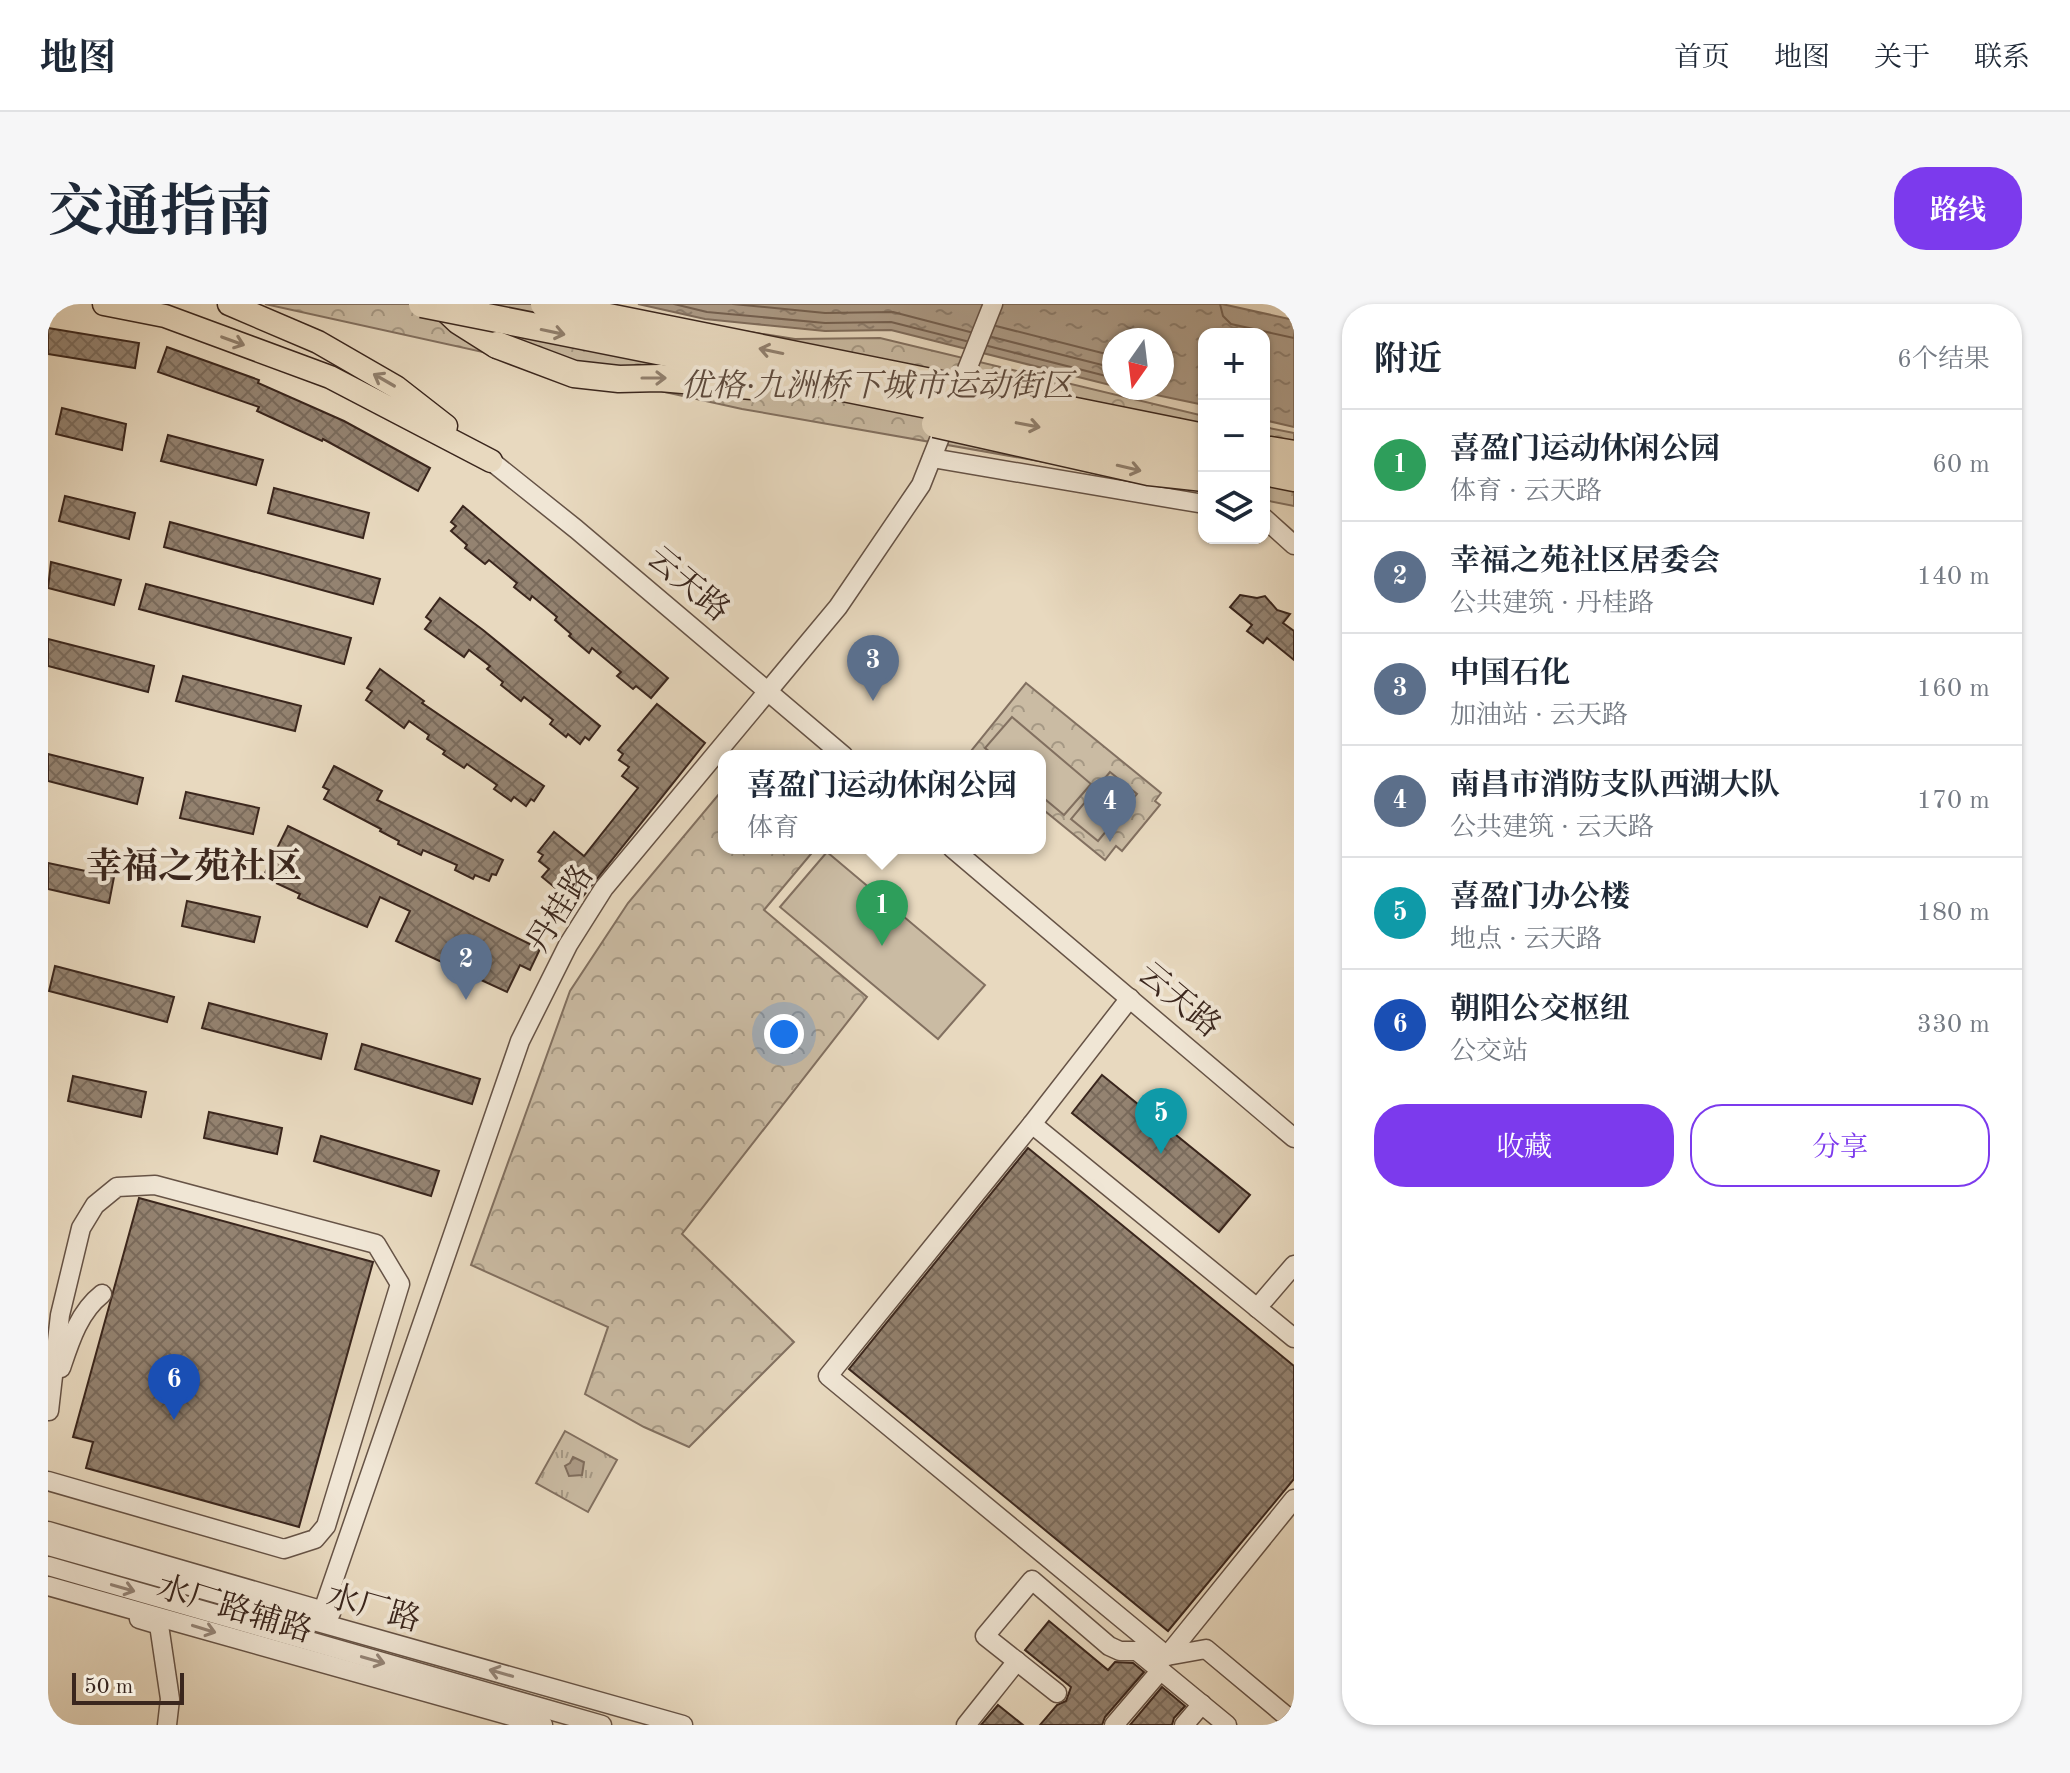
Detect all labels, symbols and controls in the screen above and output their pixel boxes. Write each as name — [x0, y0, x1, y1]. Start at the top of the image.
text: 地图 — [40, 41, 116, 79]
text: 首页 — [1674, 45, 1730, 73]
text: 地图 — [1774, 45, 1830, 73]
text: 关于 — [1874, 45, 1930, 73]
text: 联系 — [1974, 45, 2030, 73]
button: 路线 — [1894, 167, 2022, 250]
text: 交通指南 — [48, 187, 272, 243]
one-way arrow — [540, 325, 565, 340]
north arrow — [1102, 328, 1174, 400]
map controls — [1198, 328, 1270, 544]
button: + — [1198, 328, 1270, 400]
one-way arrow — [220, 335, 244, 349]
one-way arrow — [758, 342, 784, 357]
text: 附近 — [1374, 344, 1442, 378]
text: 6个结果 — [1897, 347, 1990, 373]
park label: 优格·九洲桥下城市运动街区 — [681, 369, 1077, 404]
one-way arrow — [640, 370, 667, 386]
one-way arrow — [373, 372, 397, 387]
button: − — [1198, 400, 1270, 472]
one-way arrow — [1015, 418, 1040, 433]
text: 喜盈门运动休闲公园 — [1450, 435, 1720, 465]
text: 1 — [1392, 452, 1408, 478]
text: 60 m — [1932, 452, 1990, 478]
one-way arrow — [1115, 461, 1141, 476]
button: layers — [1198, 472, 1270, 544]
text: 体育 · 云天路 — [1450, 479, 1602, 505]
street label: 云天路 — [640, 540, 736, 628]
text: 幸福之苑社区居委会 — [1450, 547, 1720, 577]
text: 2 — [1392, 564, 1408, 590]
text: 140 m — [1917, 564, 1990, 590]
text: 公共建筑 · 丹桂路 — [1450, 591, 1654, 617]
pin: 3 — [847, 635, 899, 701]
text: 中国石化 — [1450, 659, 1570, 689]
text: 3 — [1392, 676, 1408, 702]
text: 160 m — [1917, 676, 1990, 702]
text: 加油站 · 云天路 — [1450, 703, 1628, 729]
popup — [718, 750, 1046, 854]
text: 南昌市消防支队西湖大队 — [1450, 771, 1780, 801]
text: 喜盈门运动休闲公园 — [747, 772, 1017, 802]
pin: 4 — [1084, 776, 1136, 842]
text: 4 — [1392, 788, 1408, 814]
text: 170 m — [1917, 788, 1990, 814]
text: 公共建筑 · 云天路 — [1450, 815, 1654, 841]
text: 体育 — [747, 816, 799, 842]
district label: 幸福之苑社区 — [86, 847, 302, 887]
street label: 丹桂路 — [520, 859, 601, 959]
pin: 1 — [856, 880, 908, 946]
text: 喜盈门办公楼 — [1450, 883, 1630, 913]
text: 5 — [1392, 900, 1408, 926]
text: 180 m — [1917, 900, 1990, 926]
text: 地点 · 云天路 — [1450, 927, 1602, 953]
pin: 2 — [440, 934, 492, 1000]
street label: 云天路 — [1131, 956, 1227, 1044]
text: 朝阳公交枢纽 — [1450, 995, 1630, 1025]
text: 6 — [1392, 1012, 1408, 1038]
text: 330 m — [1917, 1012, 1990, 1038]
your location — [764, 1014, 804, 1054]
text: 公交站 — [1450, 1039, 1528, 1065]
pin: 5 — [1135, 1088, 1187, 1154]
button: 收藏 — [1374, 1104, 1674, 1187]
button: 分享 — [1690, 1104, 1990, 1187]
pin: 6 — [148, 1354, 200, 1420]
street label: 水厂路辅路 — [153, 1569, 316, 1650]
street label: 水厂路 — [323, 1578, 425, 1638]
one-way arrow — [109, 1581, 135, 1596]
one-way arrow — [191, 1622, 217, 1637]
one-way arrow — [359, 1653, 385, 1668]
one-way arrow — [488, 1665, 514, 1680]
scale bar — [72, 1669, 184, 1705]
text: 50 m — [84, 1676, 133, 1698]

